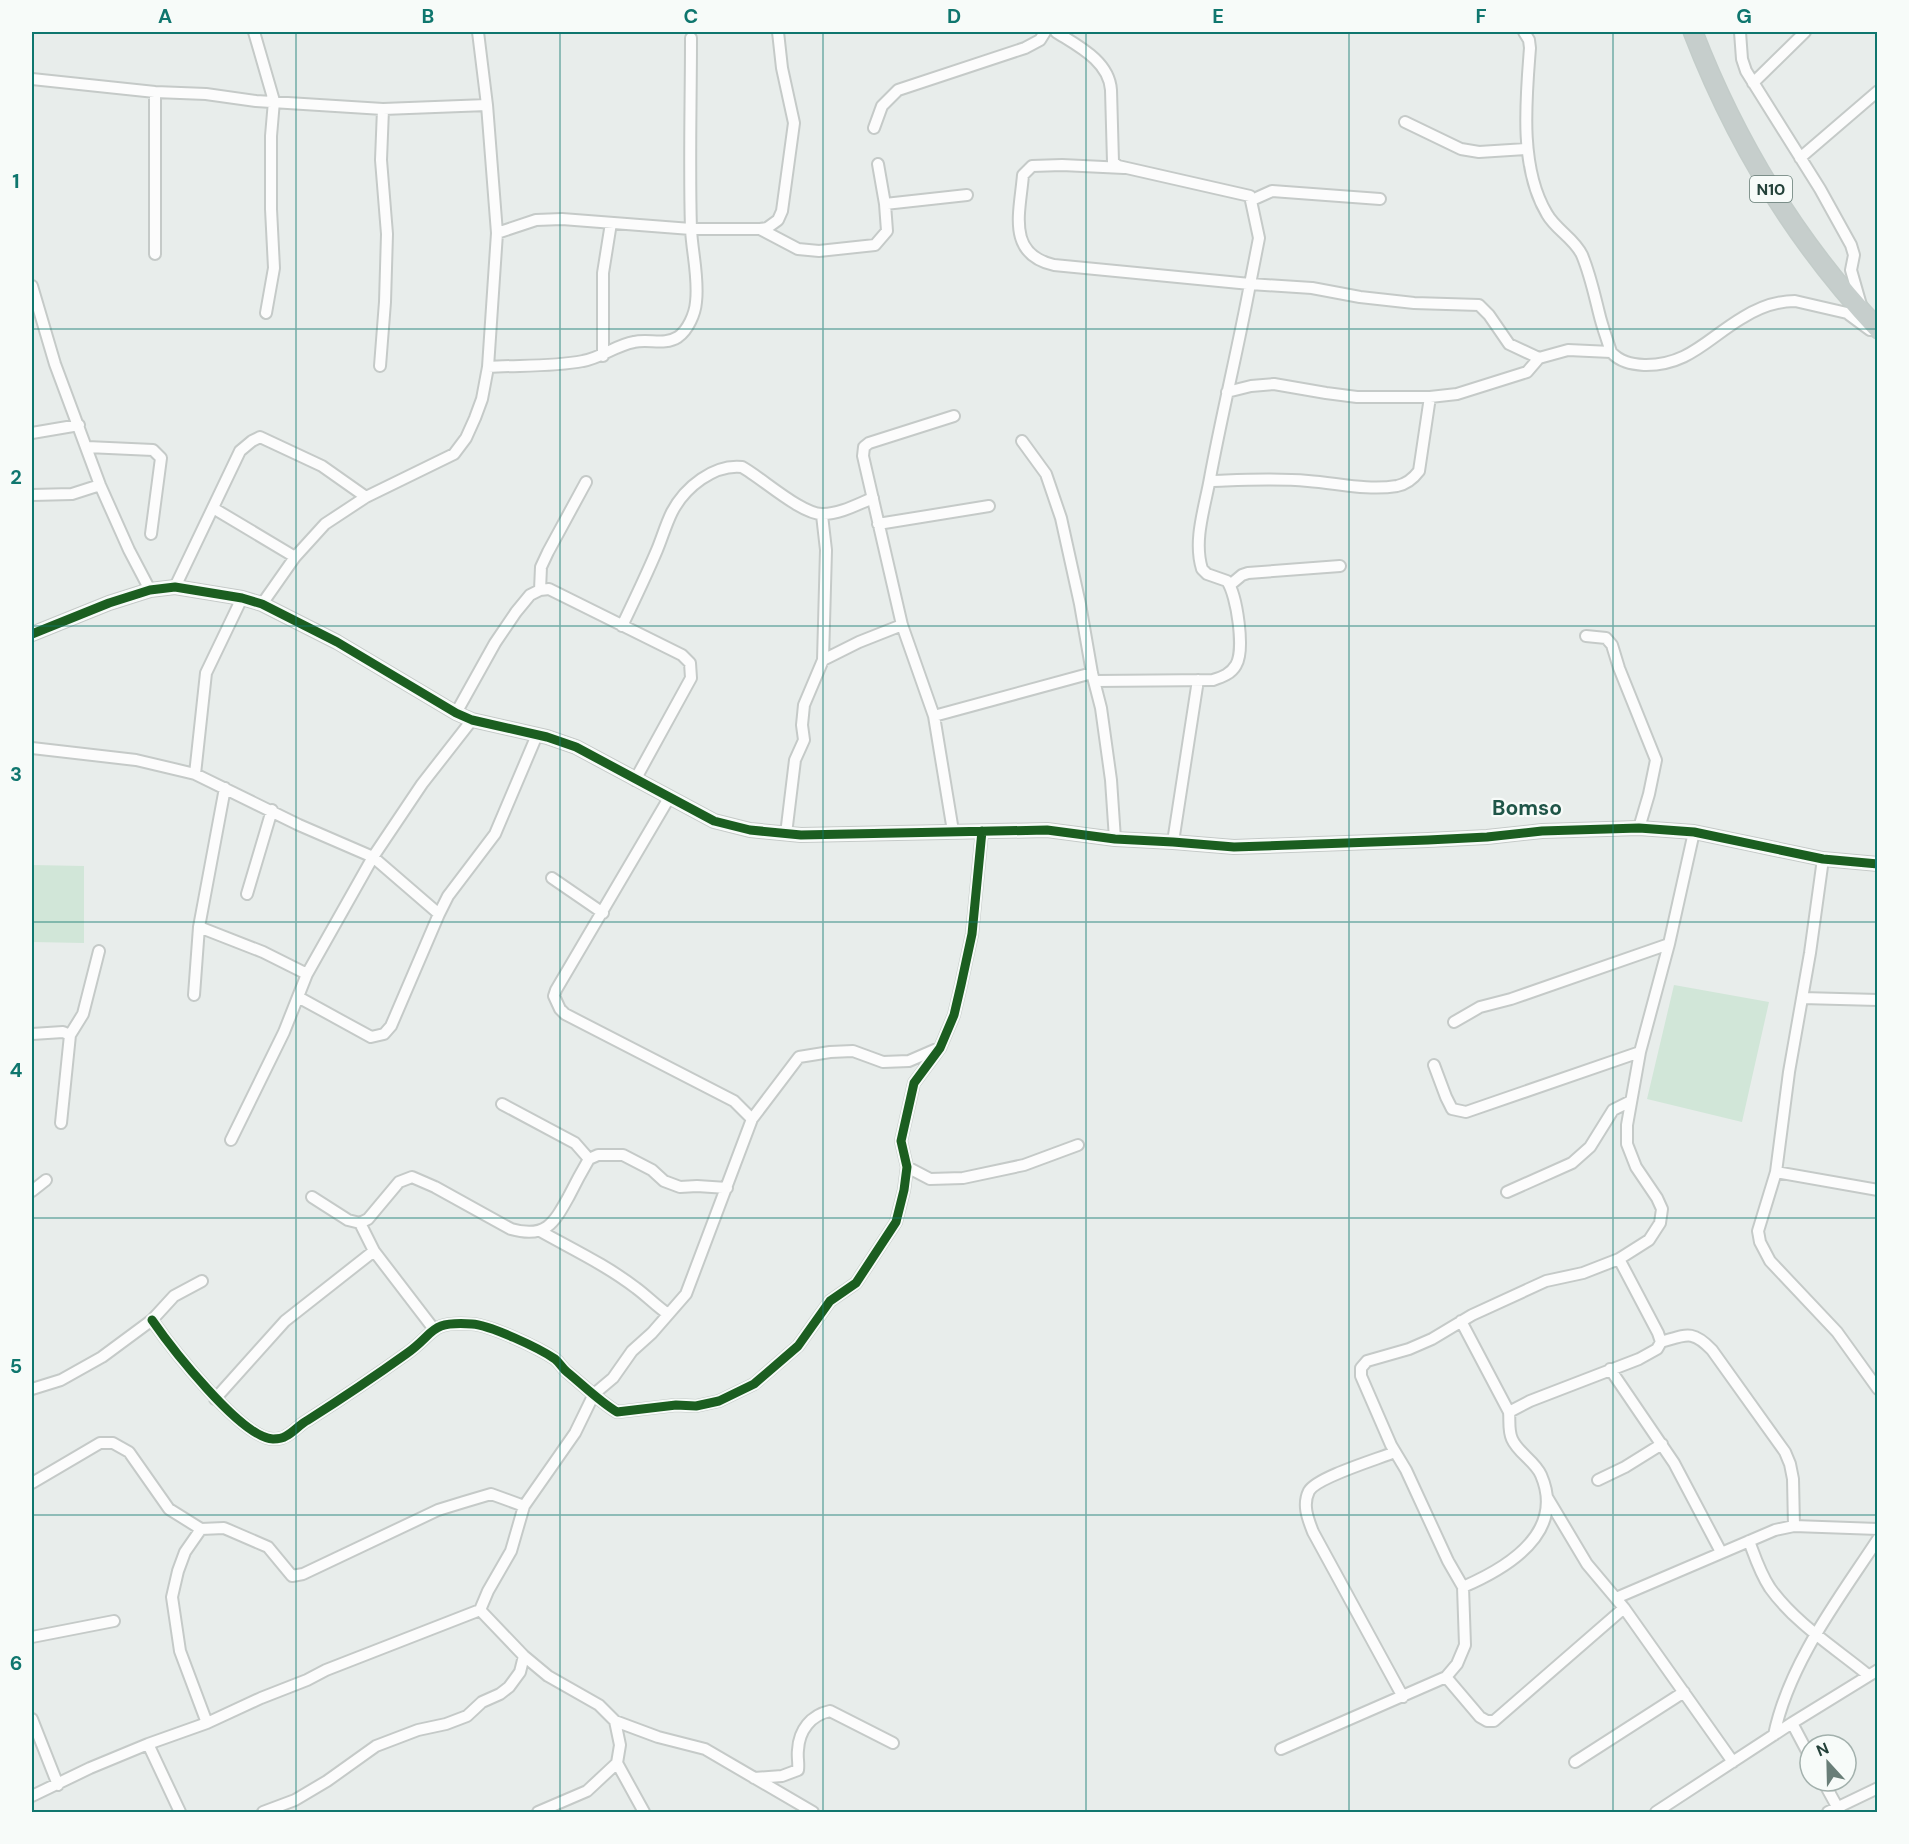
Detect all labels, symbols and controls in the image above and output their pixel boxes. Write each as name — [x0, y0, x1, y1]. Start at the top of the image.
text: A — [158, 3, 172, 29]
text: B — [422, 3, 434, 29]
text: C — [684, 3, 698, 29]
text: D — [947, 3, 961, 29]
text: E — [1212, 3, 1224, 29]
text: F — [1475, 3, 1487, 29]
text: G — [1736, 3, 1752, 29]
text: 1 — [12, 168, 20, 194]
road number: N10 — [1750, 176, 1792, 202]
text: 2 — [10, 464, 22, 490]
text: 3 — [10, 761, 22, 787]
district label: Bomso — [1492, 794, 1562, 822]
text: 4 — [10, 1057, 23, 1083]
text: 5 — [10, 1353, 22, 1379]
text: 6 — [10, 1650, 22, 1676]
north arrow — [1798, 1733, 1858, 1793]
text: N — [1813, 1738, 1832, 1761]

